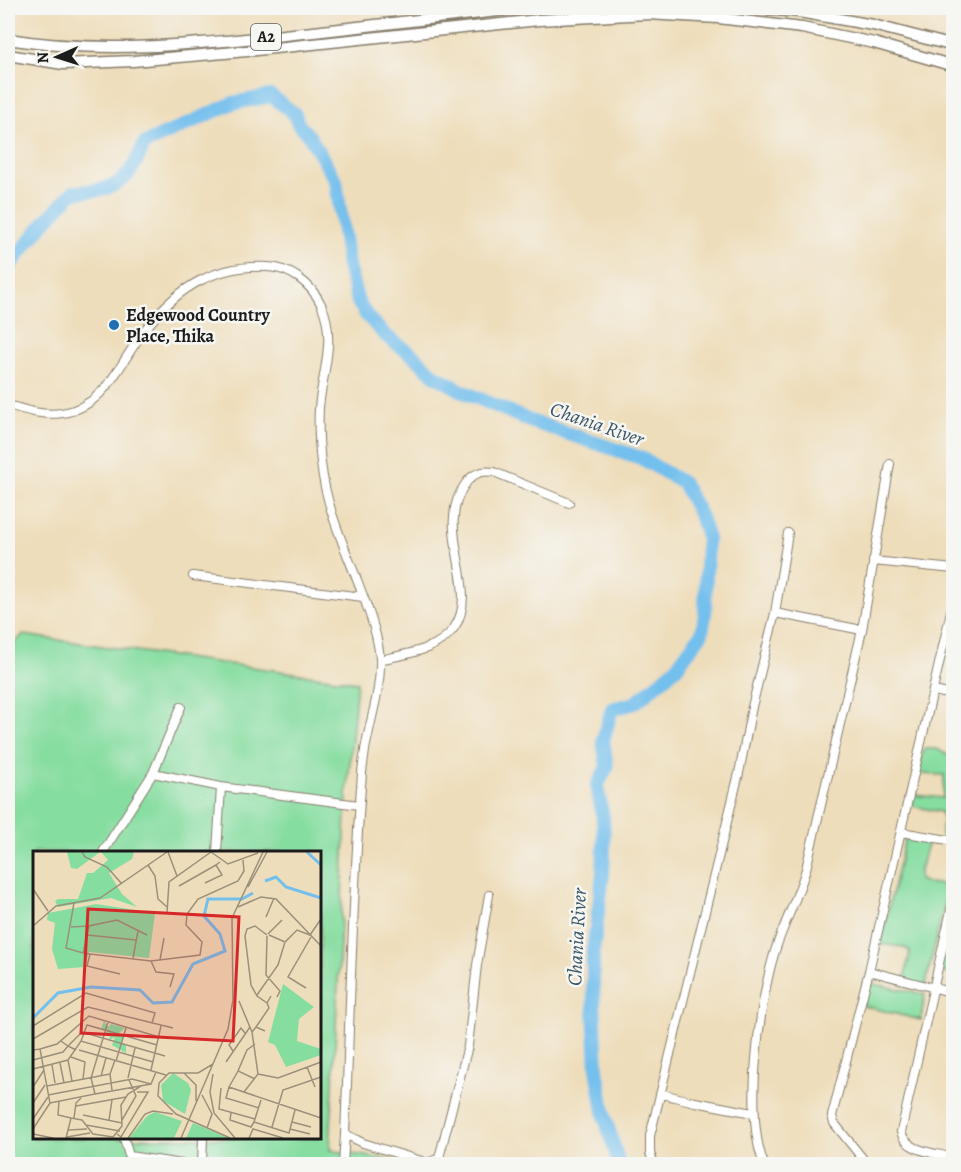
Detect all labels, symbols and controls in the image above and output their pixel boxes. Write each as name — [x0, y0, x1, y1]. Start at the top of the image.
road number: A2 — [251, 24, 281, 50]
north arrow — [27, 27, 87, 87]
text: N — [32, 51, 54, 64]
place label: Edgewood Country Place, Thika — [126, 303, 271, 348]
marker: Edgewood Country Place, Thika — [107, 318, 121, 332]
water label: Chania River — [546, 395, 649, 453]
inset map — [33, 851, 321, 1139]
water label: Chania River — [561, 886, 593, 987]

